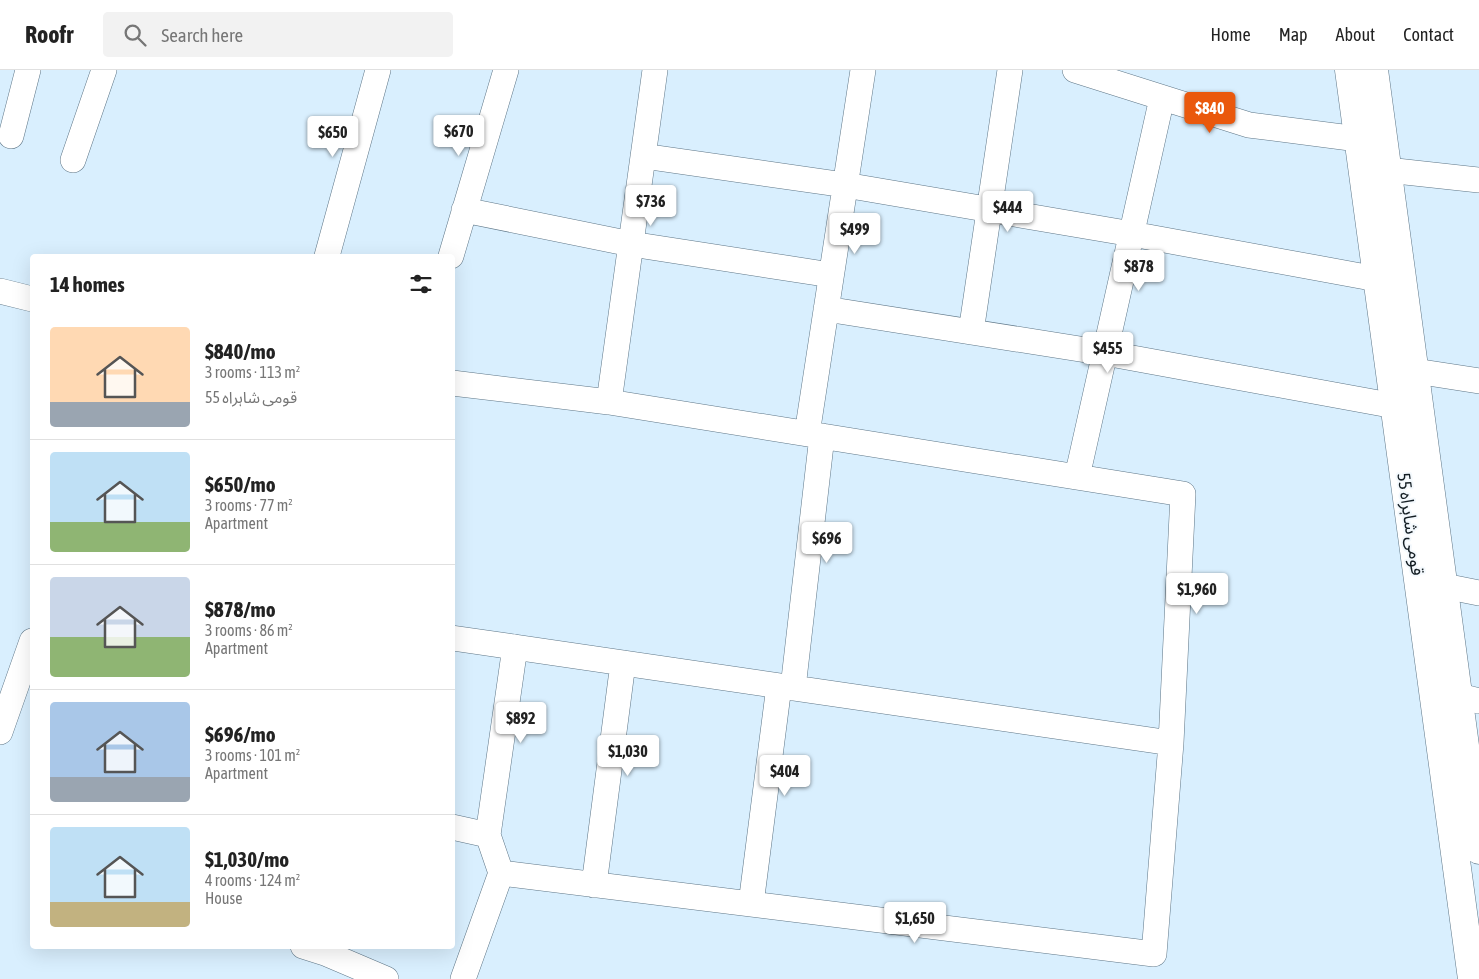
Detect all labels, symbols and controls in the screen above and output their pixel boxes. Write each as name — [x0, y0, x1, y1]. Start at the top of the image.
search box — [103, 12, 453, 57]
text: Roofr — [25, 21, 73, 48]
icon: search — [121, 21, 149, 49]
text: Search here — [161, 24, 243, 46]
text: Home — [1211, 24, 1251, 45]
text: Map — [1279, 24, 1308, 45]
text: About — [1336, 24, 1375, 45]
text: Contact — [1403, 24, 1454, 45]
pin: $840 — [1180, 92, 1240, 134]
text: $840 — [1195, 99, 1225, 117]
pin: $670 — [429, 114, 489, 157]
pin: $650 — [303, 116, 363, 158]
text: $670 — [444, 122, 474, 140]
text: $650 — [318, 123, 348, 141]
pin: $736 — [621, 184, 681, 227]
pin: $444 — [978, 190, 1038, 233]
text: $736 — [636, 192, 666, 210]
text: $444 — [993, 198, 1023, 216]
pin: $499 — [825, 212, 885, 255]
text: $499 — [840, 220, 870, 238]
pin: $878 — [1109, 250, 1169, 292]
text: $878 — [1124, 257, 1154, 275]
icon: filters — [407, 270, 435, 298]
text: 14 homes — [50, 272, 125, 296]
pin: $455 — [1078, 332, 1138, 374]
text: $840/mo — [205, 339, 276, 363]
text: $455 — [1093, 339, 1123, 357]
icon: home — [90, 347, 150, 407]
text: 3 rooms · 113 m² — [205, 363, 300, 381]
text: قومی شاہراہ 55 — [205, 388, 297, 406]
street label: قومی شاہراہ 55 — [1392, 471, 1429, 577]
icon: home — [90, 472, 150, 532]
text: $650/mo — [205, 472, 276, 496]
text: 3 rooms · 77 m² — [205, 496, 293, 514]
text: Apartment — [205, 514, 268, 532]
pin: $696 — [797, 522, 857, 564]
text: $696 — [812, 529, 842, 547]
pin: $1,960 — [1156, 572, 1238, 615]
text: $1,960 — [1177, 580, 1217, 598]
icon: home — [90, 597, 150, 657]
text: $878/mo — [205, 597, 276, 621]
text: 3 rooms · 86 m² — [205, 621, 293, 639]
text: Apartment — [205, 639, 268, 657]
pin: $892 — [491, 702, 551, 744]
text: $892 — [506, 709, 536, 727]
icon: home — [90, 722, 150, 782]
text: $696/mo — [205, 722, 276, 746]
pin: $1,030 — [587, 734, 669, 777]
text: $1,030 — [608, 742, 648, 760]
text: 3 rooms · 101 m² — [205, 746, 300, 764]
pin: $404 — [755, 754, 815, 797]
text: $404 — [770, 762, 800, 780]
text: Apartment — [205, 764, 268, 782]
icon: home — [90, 847, 150, 907]
text: $1,030/mo — [205, 847, 289, 871]
text: 4 rooms · 124 m² — [205, 871, 300, 889]
text: House — [205, 889, 242, 907]
pin: $1,650 — [874, 902, 956, 944]
text: $1,650 — [895, 909, 935, 927]

